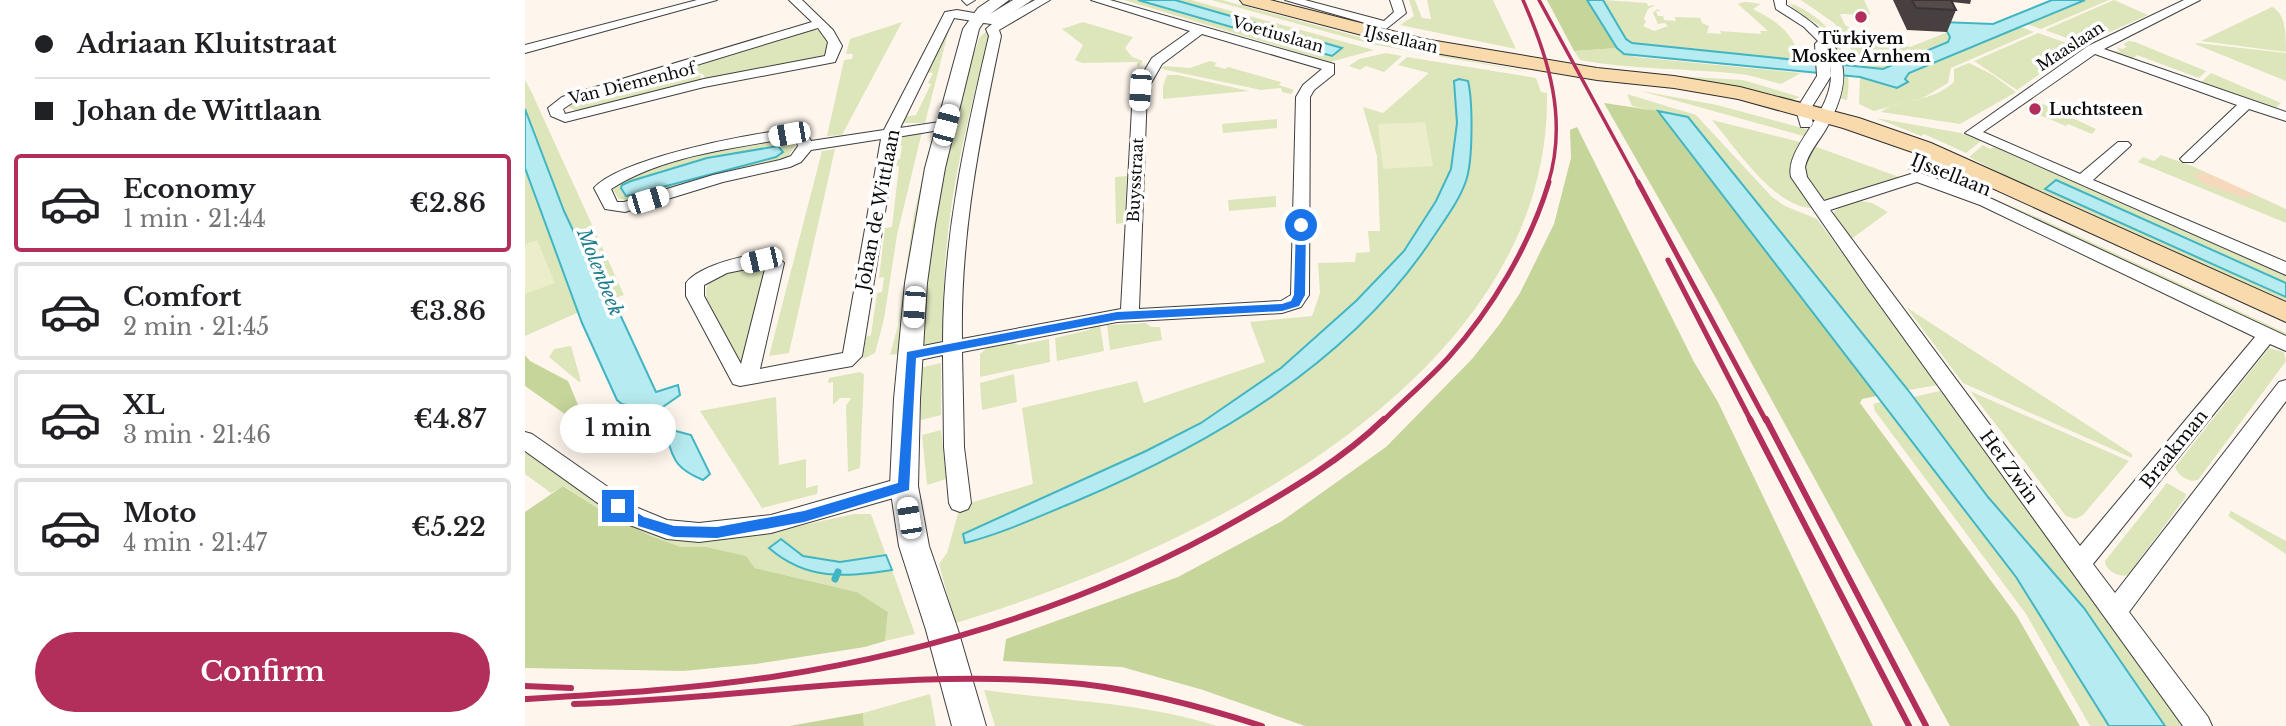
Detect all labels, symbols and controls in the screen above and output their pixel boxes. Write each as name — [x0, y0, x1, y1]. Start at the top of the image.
marker: Türkiyem Moskee Arnhem — [1853, 9, 1869, 25]
street label: Voetiuslaan — [1229, 11, 1326, 57]
street label: Maaslaan — [2033, 17, 2107, 75]
street label: IJssellaan — [1362, 21, 1440, 57]
text: Adriaan Kluitstraat — [77, 28, 337, 60]
place label: Türkiyem Moskee Arnhem — [1791, 28, 1931, 66]
street label: Van Diemenhof — [566, 57, 700, 109]
car — [1129, 68, 1152, 112]
text: Johan de Wittlaan — [77, 95, 321, 127]
place label: Luchtsteen — [2049, 99, 2143, 119]
marker: Luchtsteen — [2027, 101, 2043, 117]
car — [931, 102, 962, 148]
car — [767, 120, 812, 148]
street label: Johan de Wittlaan — [851, 127, 904, 295]
street label: Buysstraat — [1123, 137, 1147, 223]
street label: IJssellaan — [1908, 149, 1994, 201]
icon: car — [39, 172, 102, 235]
text: Economy — [123, 173, 256, 205]
car — [625, 184, 672, 216]
text: €2.86 — [410, 187, 486, 219]
text: 1 min · 21:44 — [123, 205, 266, 233]
route start — [1285, 209, 1317, 241]
water label: Molenbeek — [572, 224, 628, 319]
car — [739, 245, 784, 275]
icon: car — [39, 280, 102, 343]
text: Comfort — [123, 281, 241, 313]
car — [903, 285, 926, 329]
text: €3.86 — [410, 295, 486, 327]
text: 2 min · 21:45 — [123, 313, 269, 341]
icon: car — [39, 388, 102, 451]
text: XL — [123, 389, 165, 421]
text: €4.87 — [414, 403, 486, 435]
callout: 1 min — [560, 405, 676, 454]
street label: Braakman — [2136, 405, 2212, 493]
text: 1 min — [585, 414, 651, 442]
text: 3 min · 21:46 — [123, 421, 271, 449]
street label: Het Zwin — [1975, 426, 2043, 508]
route end — [602, 490, 634, 522]
icon: car — [39, 496, 102, 559]
car — [896, 496, 923, 540]
text: Moto — [123, 497, 196, 529]
text: €5.22 — [411, 511, 486, 543]
text: 4 min · 21:47 — [123, 529, 267, 557]
button: Confirm — [35, 632, 490, 712]

